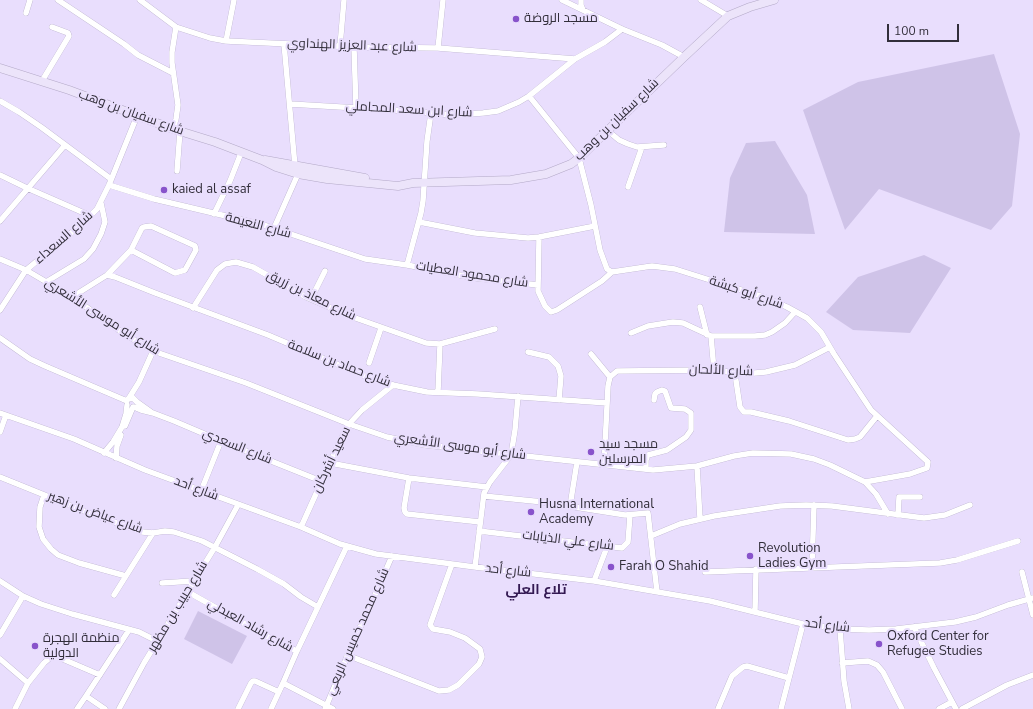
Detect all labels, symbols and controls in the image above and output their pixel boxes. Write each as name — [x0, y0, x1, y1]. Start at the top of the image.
place label: مسجد الروضة — [524, 11, 598, 27]
marker: مسجد الروضة — [511, 14, 521, 24]
scale bar — [889, 16, 961, 42]
text: 100 m — [894, 23, 929, 39]
street label: شارع عبد العزيز الهنداوي — [287, 36, 417, 56]
street label: شارع سفيان بن وهب — [572, 76, 662, 164]
street label: شارع سفيان بن وهب — [76, 87, 186, 139]
street label: شارع ابن سعد المحاملي — [345, 99, 473, 121]
place label: kaied al assaf — [172, 182, 251, 198]
marker: kaied al assaf — [159, 185, 169, 195]
street label: شارع السعداء — [31, 208, 97, 268]
street label: شارع النعيمة — [223, 210, 293, 242]
street label: شارع محمود العطيات — [415, 258, 529, 292]
street label: شارع معاذ بن زريق — [264, 268, 358, 324]
street label: شارع أبو كبشة — [707, 273, 785, 313]
street label: شارع أبو موسى الأشعري — [41, 275, 163, 359]
street label: شارع حماد بن سلامة — [285, 337, 393, 391]
street label: شارع الألحان — [689, 362, 753, 380]
street label: سعيد أشركان — [309, 424, 355, 496]
street label: شارع السعدي — [200, 426, 274, 468]
street label: شارع أبو موسى الأشعري — [393, 430, 527, 464]
place label: مسجد سيد المرسلين — [599, 437, 658, 468]
marker: مسجد سيد المرسلين — [586, 447, 596, 457]
street label: شارع أحد — [172, 473, 220, 505]
street label: شارع عياض بن زهير — [45, 489, 145, 537]
place label: Husna International Academy — [539, 497, 654, 528]
marker: Husna International Academy — [526, 507, 536, 517]
street label: شارع علي الذيابات — [521, 528, 615, 554]
place label: Revolution Ladies Gym — [758, 541, 826, 572]
marker: Revolution Ladies Gym — [745, 551, 755, 561]
street label: شارع حبيب بن مظهر — [145, 558, 211, 656]
place label: Farah O Shahid — [619, 559, 709, 575]
street label: شارع أحد — [484, 561, 532, 581]
marker: Farah O Shahid — [606, 562, 616, 572]
street label: شارع محمد خميس الربعي — [323, 566, 393, 698]
district label: تلاع العلي — [505, 583, 567, 599]
street label: شارع رشاد العبدلي — [204, 596, 296, 656]
street label: شارع أحد — [803, 615, 851, 637]
place label: Oxford Center for Refugee Studies — [887, 629, 989, 660]
place label: منظمة الهجرة الدولية — [43, 631, 120, 662]
marker: Oxford Center for Refugee Studies — [874, 639, 884, 649]
marker: منظمة الهجرة الدولية — [30, 641, 40, 651]

